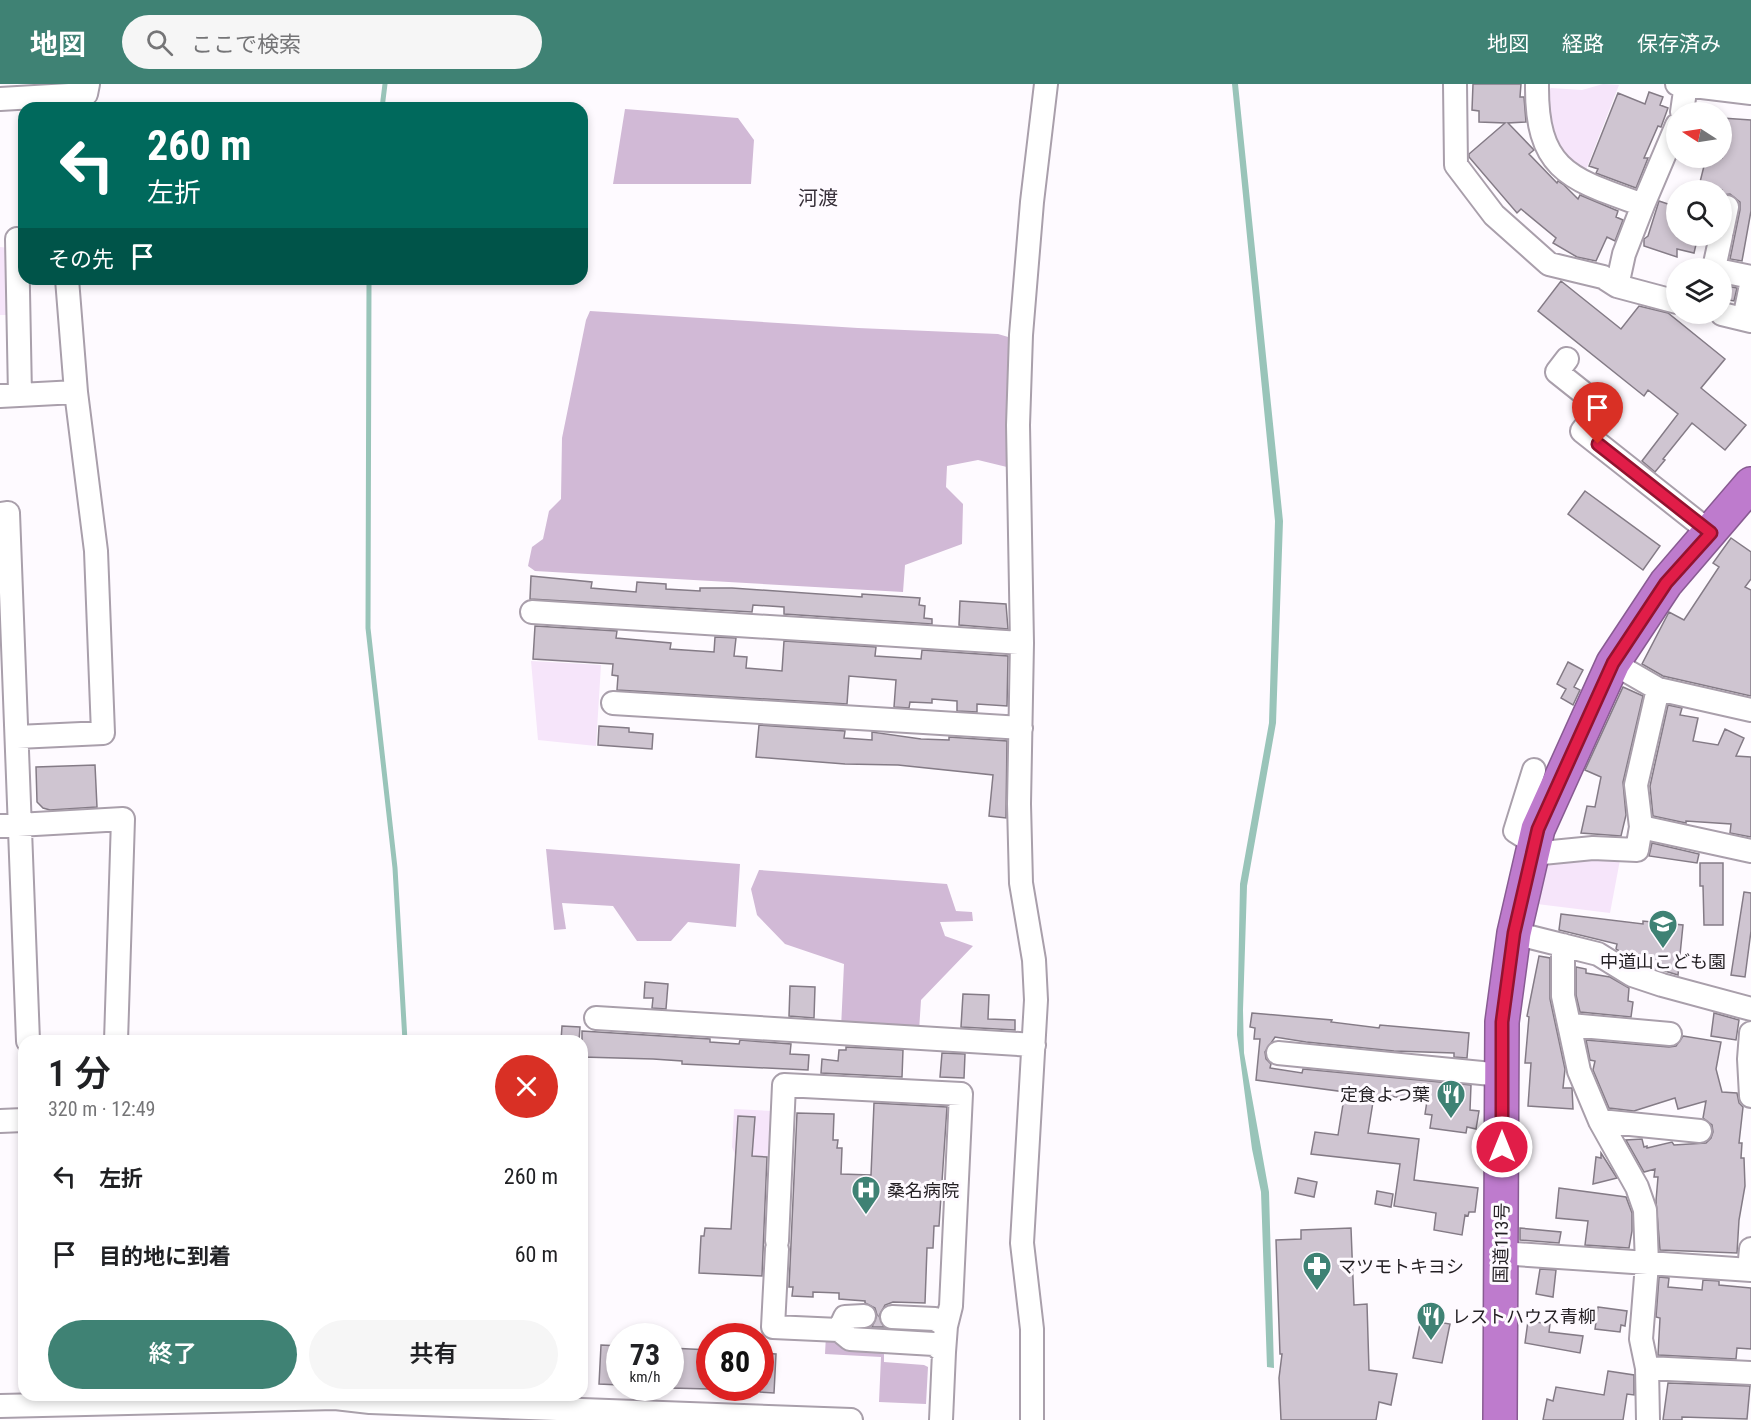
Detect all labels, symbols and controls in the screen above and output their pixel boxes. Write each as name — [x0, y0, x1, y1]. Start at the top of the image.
search box — [122, 15, 542, 69]
icon: search — [143, 26, 176, 59]
text: 地図 — [30, 28, 86, 61]
text: ここで検索 — [191, 32, 301, 57]
text: 地図 — [1487, 32, 1529, 56]
text: 経路 — [1562, 32, 1604, 56]
text: 保存済み — [1637, 32, 1721, 56]
north arrow — [1666, 102, 1732, 168]
map controls — [1666, 102, 1732, 324]
text: 260 m — [147, 121, 252, 170]
icon: left — [48, 126, 126, 204]
text: 左折 — [147, 177, 201, 209]
button: search — [1666, 180, 1732, 246]
district label: 河渡 — [798, 186, 838, 210]
icon: arrive — [126, 240, 159, 273]
text: その先 — [48, 247, 114, 272]
button: layers — [1666, 258, 1732, 324]
pin — [1572, 382, 1623, 444]
icon: arrive — [1581, 391, 1614, 424]
school or university icon: 中道山こども園 — [1647, 908, 1679, 950]
place label: 中道山こども園 — [1600, 951, 1726, 972]
text: 1 分 — [48, 1053, 110, 1095]
button: close — [495, 1055, 558, 1118]
restaurant icon: 定食よつ葉 — [1435, 1078, 1467, 1120]
place label: 定食よつ葉 — [1340, 1084, 1430, 1105]
text: 320 m · 12:49 — [48, 1097, 155, 1121]
position arrow — [1470, 1115, 1534, 1179]
icon: left — [48, 1160, 81, 1193]
text: 260 m — [504, 1164, 558, 1189]
text: 左折 — [99, 1166, 143, 1191]
hospital icon: 桑名病院 — [850, 1174, 882, 1216]
place label: 桑名病院 — [887, 1180, 959, 1201]
street label: 国道113号 — [1490, 1202, 1512, 1284]
icon: arrive — [48, 1238, 81, 1271]
text: 60 m — [515, 1242, 558, 1267]
text: 目的地に到着 — [99, 1244, 231, 1269]
pharmacy icon: マツモトキヨシ — [1301, 1250, 1333, 1292]
place label: マツモトキヨシ — [1338, 1256, 1464, 1277]
restaurant icon: レストハウス青柳 — [1415, 1300, 1447, 1342]
place label: レストハウス青柳 — [1452, 1306, 1596, 1327]
button: 終了 — [48, 1320, 297, 1389]
button: 共有 — [309, 1320, 558, 1389]
speed limit sign: 80 — [696, 1323, 774, 1401]
text: 73 — [630, 1337, 660, 1372]
text: km/h — [630, 1368, 660, 1386]

